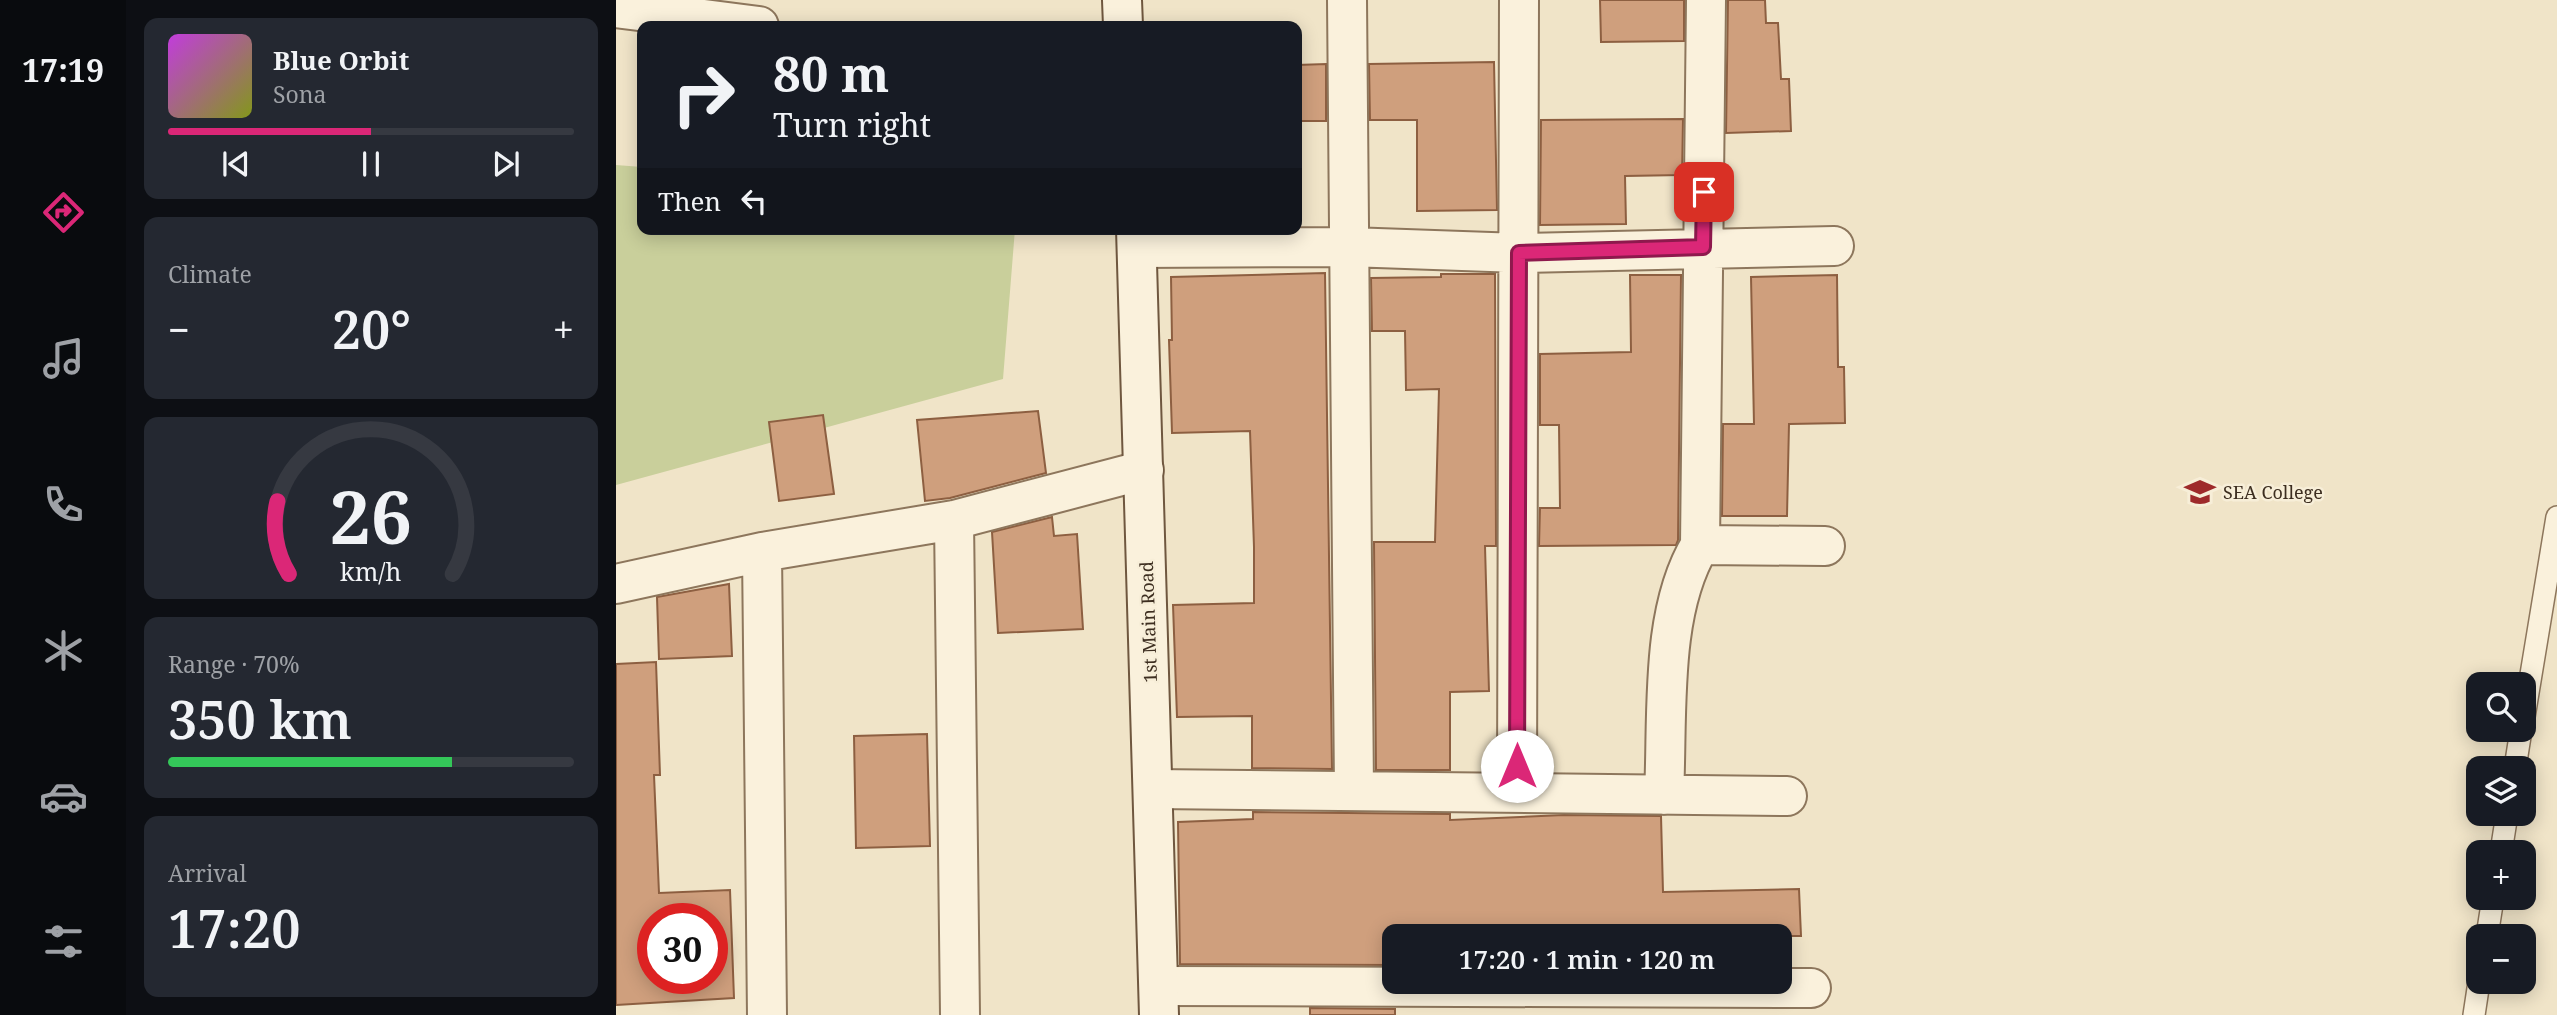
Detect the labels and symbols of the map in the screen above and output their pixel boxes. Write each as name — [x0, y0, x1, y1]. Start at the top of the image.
pin — [1674, 162, 1734, 222]
school or university icon: SEA College — [2183, 475, 2217, 509]
place label: SEA College — [2223, 480, 2323, 504]
street label: 1st Main Road — [1134, 561, 1162, 683]
position arrow — [1480, 729, 1554, 803]
speed limit sign: 30 — [637, 903, 728, 994]

